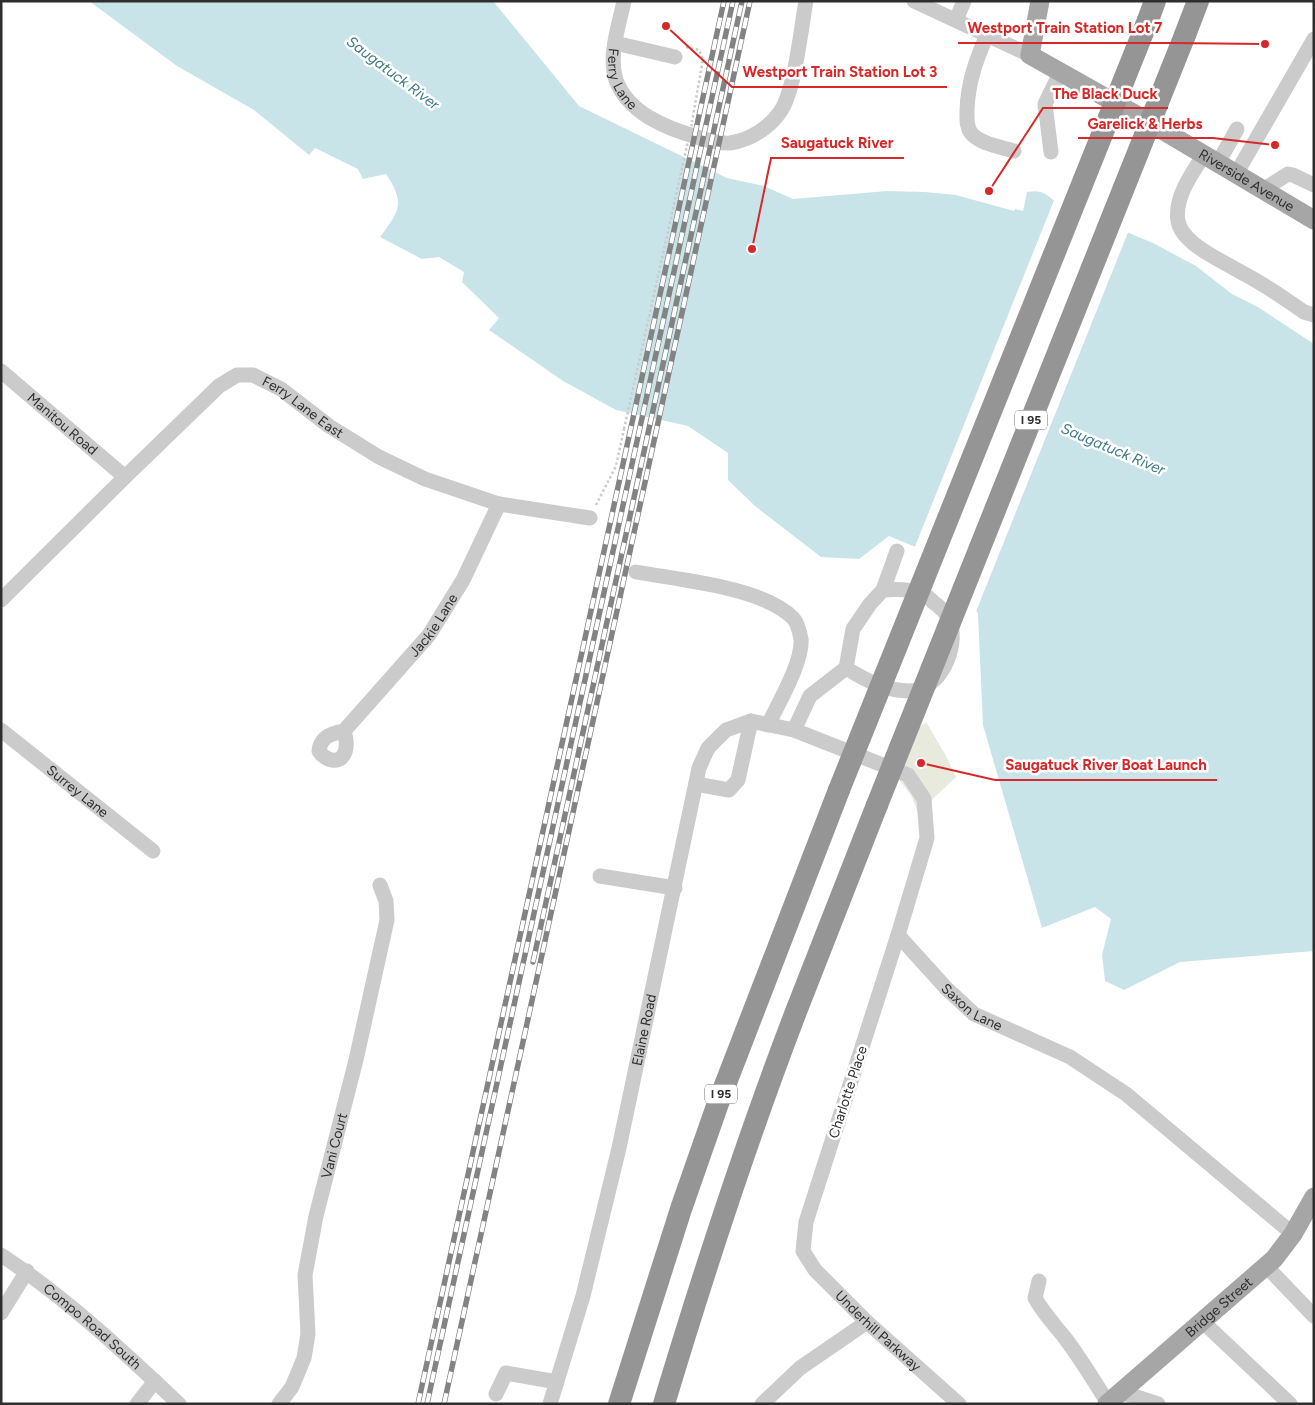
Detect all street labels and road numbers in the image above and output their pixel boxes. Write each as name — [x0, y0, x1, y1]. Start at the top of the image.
street label: Ferry Lane — [605, 47, 641, 113]
street label: Riverside Avenue — [1196, 145, 1298, 215]
street label: Ferry Lane East — [259, 372, 347, 441]
street label: Manitou Road — [24, 389, 101, 458]
road number: I 95 — [1015, 410, 1047, 430]
street label: Jackie Lane — [405, 590, 461, 660]
street label: Surrey Lane — [43, 761, 112, 821]
street label: Saxon Lane — [938, 980, 1005, 1034]
street label: Elaine Road — [628, 992, 660, 1067]
street label: Charlotte Place — [825, 1043, 871, 1140]
road number: I 95 — [705, 1084, 737, 1104]
street label: Vani Court — [318, 1111, 351, 1180]
street label: Bridge Street — [1182, 1273, 1256, 1341]
street label: Compo Road South — [40, 1280, 145, 1373]
street label: Underhill Parkway — [832, 1287, 925, 1375]

